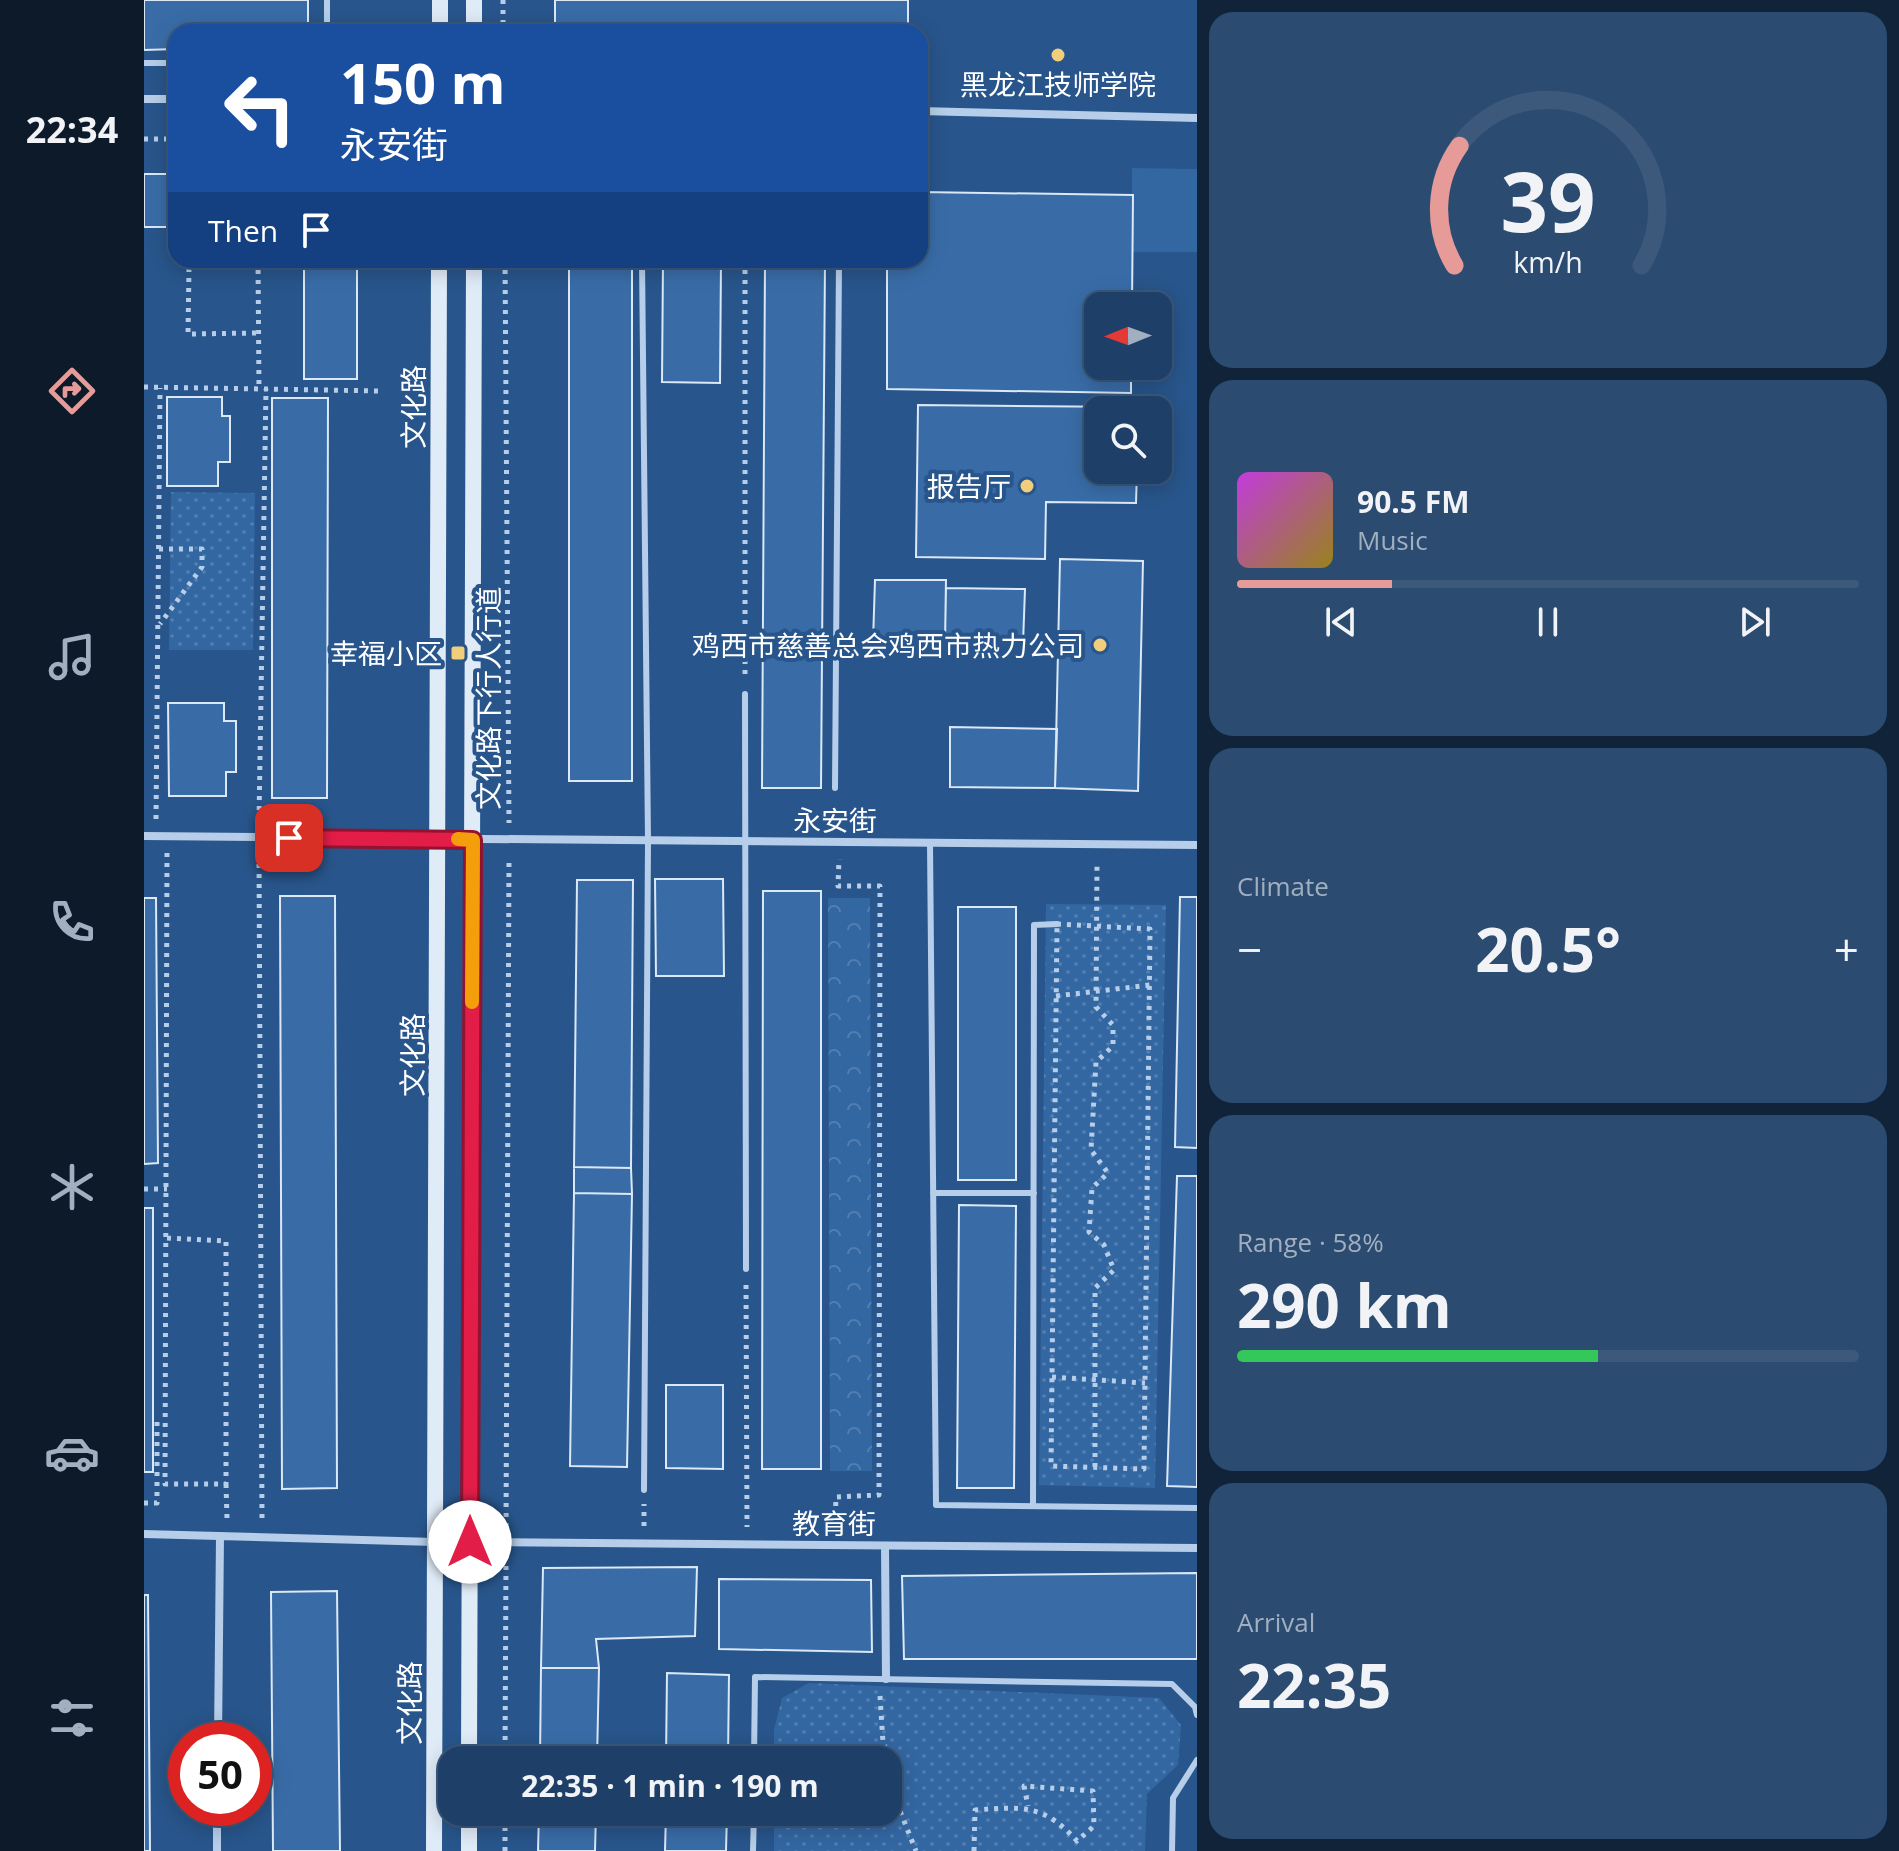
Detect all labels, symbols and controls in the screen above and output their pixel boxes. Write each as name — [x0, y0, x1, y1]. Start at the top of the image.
text: 150 m — [340, 44, 506, 120]
marker: 黑龙江技师学院 — [1049, 46, 1067, 64]
icon: left — [208, 56, 312, 160]
place label: 黑龙江技师学院 — [960, 65, 1156, 103]
text: 22:34 — [26, 105, 118, 154]
text: 永安街 — [340, 120, 448, 169]
text: 39 — [1500, 142, 1596, 255]
icon: arrive — [294, 208, 338, 252]
text: Then — [208, 210, 278, 251]
text: km/h — [1513, 242, 1583, 281]
north arrow — [1084, 292, 1172, 380]
map controls — [1084, 292, 1172, 484]
icon: directions — [44, 363, 100, 419]
street label: 文化路 — [394, 365, 432, 449]
button: search — [1084, 396, 1172, 484]
place label: 报告厅 — [927, 467, 1011, 505]
marker: 报告厅 — [1018, 477, 1036, 495]
text: 90.5 FM — [1357, 481, 1470, 522]
text: Music — [1357, 522, 1428, 558]
street label: 文化路下行人行道 — [469, 586, 507, 810]
icon: previous — [1319, 600, 1363, 644]
icon: pause — [1526, 600, 1570, 644]
icon: next — [1733, 600, 1777, 644]
place label: 鸡西市慈善总会鸡西市热力公司 — [692, 626, 1084, 664]
icon: music — [44, 629, 100, 685]
place label: 幸福小区 — [330, 634, 442, 672]
marker: 鸡西市慈善总会鸡西市热力公司 — [1091, 636, 1109, 654]
marker: 幸福小区 — [449, 644, 467, 662]
street label: 永安街 — [793, 801, 877, 839]
pin — [255, 804, 323, 872]
icon: arrive — [267, 816, 311, 860]
text: Climate — [1237, 868, 1329, 904]
icon: phone — [44, 894, 100, 950]
text: 20.5° — [1475, 908, 1621, 990]
text: − — [1237, 919, 1262, 979]
text: + — [1834, 919, 1859, 979]
street label: 文化路 — [393, 1013, 431, 1097]
icon: climate — [44, 1159, 100, 1215]
text: Range · 58% — [1237, 1224, 1384, 1260]
text: 290 km — [1237, 1264, 1452, 1346]
icon: car — [44, 1425, 100, 1481]
position arrow — [428, 1500, 512, 1584]
street label: 教育街 — [792, 1504, 876, 1542]
text: Arrival — [1237, 1604, 1315, 1640]
text: 22:35 — [1237, 1644, 1391, 1726]
street label: 文化路 — [390, 1661, 428, 1745]
icon: filters — [44, 1690, 100, 1746]
speed limit sign: 50 — [168, 1722, 272, 1826]
text: 22:35 · 1 min · 190 m — [521, 1765, 819, 1806]

